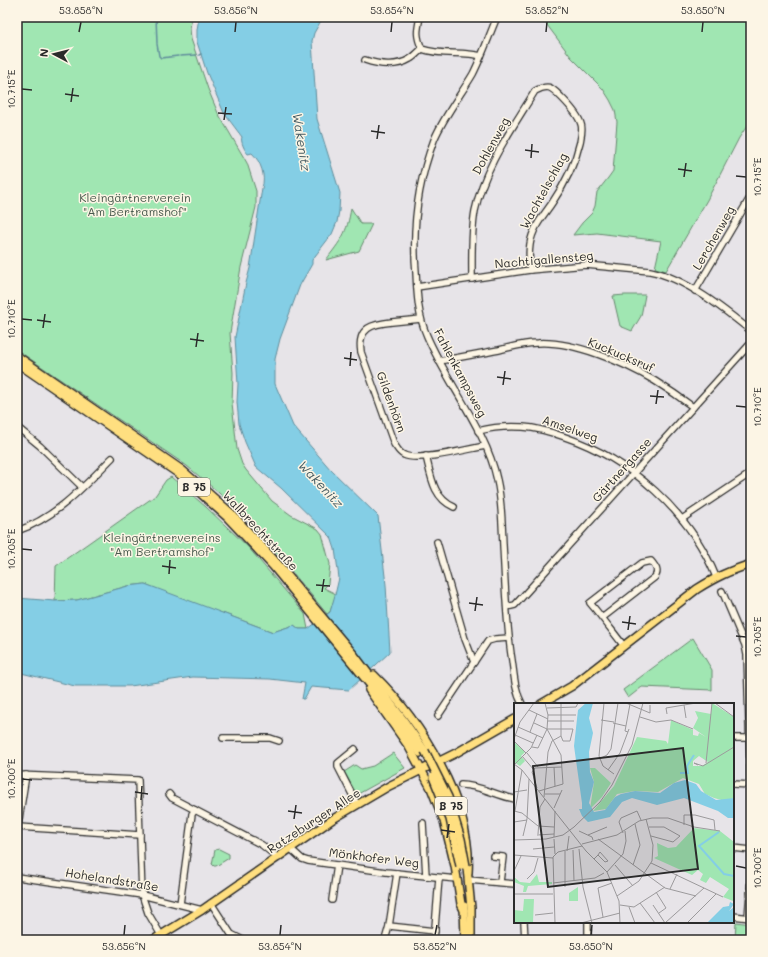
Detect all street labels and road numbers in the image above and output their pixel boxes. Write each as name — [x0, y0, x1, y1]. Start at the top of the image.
street label: Dohlenweg — [468, 114, 512, 177]
street label: Wachtelschlag — [516, 150, 571, 231]
street label: Lerchenweg — [688, 203, 738, 272]
street label: Nachtigallensteg — [494, 247, 594, 271]
street label: Fahlenkampsweg — [431, 325, 491, 420]
street label: Kuckucksruf — [586, 333, 657, 375]
street label: Gildenhörn — [374, 369, 410, 434]
street label: Amselweg — [540, 411, 600, 445]
street label: Gärtnergasse — [588, 434, 654, 505]
road number: B 75 — [178, 478, 210, 496]
street label: Wallbrechtstraße — [219, 487, 302, 574]
street label: Ratzeburger Allee — [264, 784, 363, 856]
road number: B 75 — [435, 797, 467, 815]
street label: Mönkhofer Weg — [328, 844, 420, 870]
street label: Hohelandstraße — [64, 864, 160, 894]

